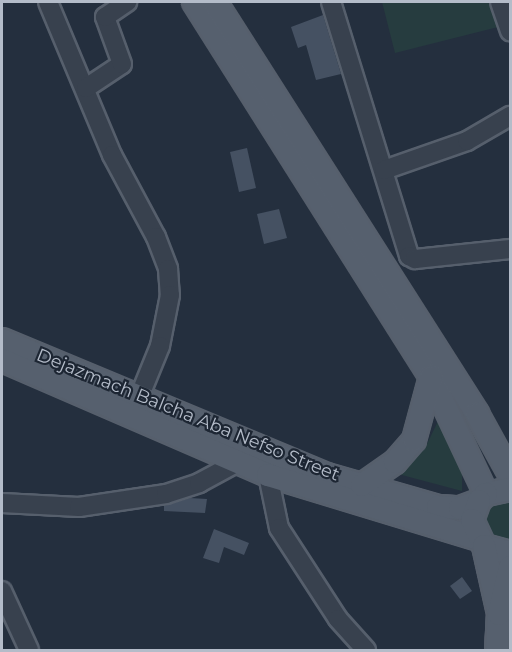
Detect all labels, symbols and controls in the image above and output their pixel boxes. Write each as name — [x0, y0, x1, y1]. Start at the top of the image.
street label: Dejazmach Balcha Aba Nefso Street — [33, 344, 343, 486]

